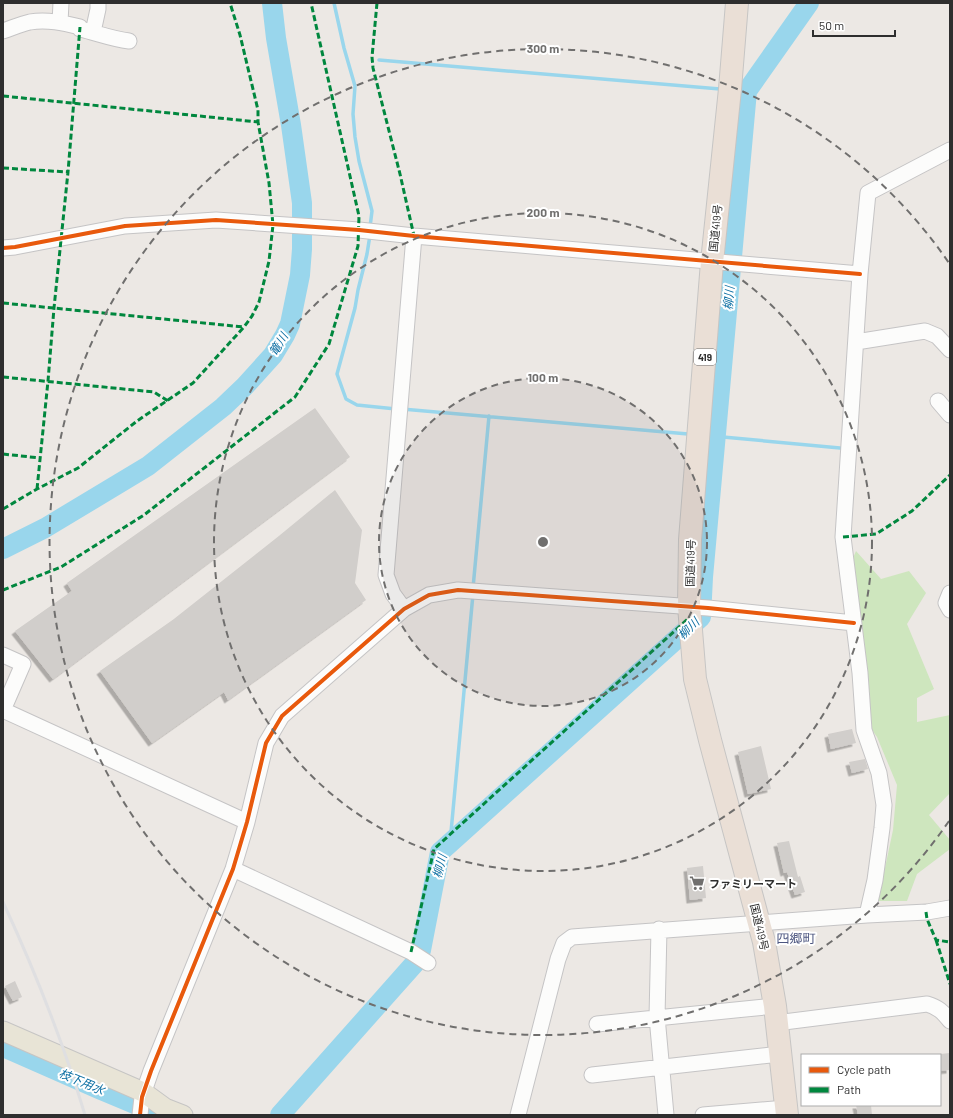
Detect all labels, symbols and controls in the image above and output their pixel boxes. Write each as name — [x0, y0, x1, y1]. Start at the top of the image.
scale bar — [813, 12, 895, 38]
text: 50 m — [819, 18, 844, 32]
text: 300 m — [527, 41, 559, 55]
street label: 国道419号 — [706, 204, 724, 252]
text: 200 m — [527, 205, 559, 219]
water label: 柳川 — [720, 283, 736, 311]
water label: 篭川 — [266, 328, 291, 358]
road number: 419 — [694, 349, 716, 365]
text: 100 m — [528, 370, 558, 384]
centre of rings — [536, 535, 550, 549]
street label: 国道419号 — [683, 539, 697, 587]
water label: 柳川 — [674, 613, 703, 641]
water label: 柳川 — [429, 851, 449, 879]
supermarket icon: ファミリーマート — [688, 874, 706, 892]
place label: ファミリーマート — [709, 877, 797, 890]
street label: 国道419号 — [748, 902, 772, 952]
district label: 四郷町 — [776, 930, 816, 946]
legend — [801, 1054, 941, 1106]
text: Cycle path — [837, 1062, 891, 1076]
water label: 枝下用水 — [57, 1065, 109, 1098]
text: Path — [837, 1082, 861, 1096]

